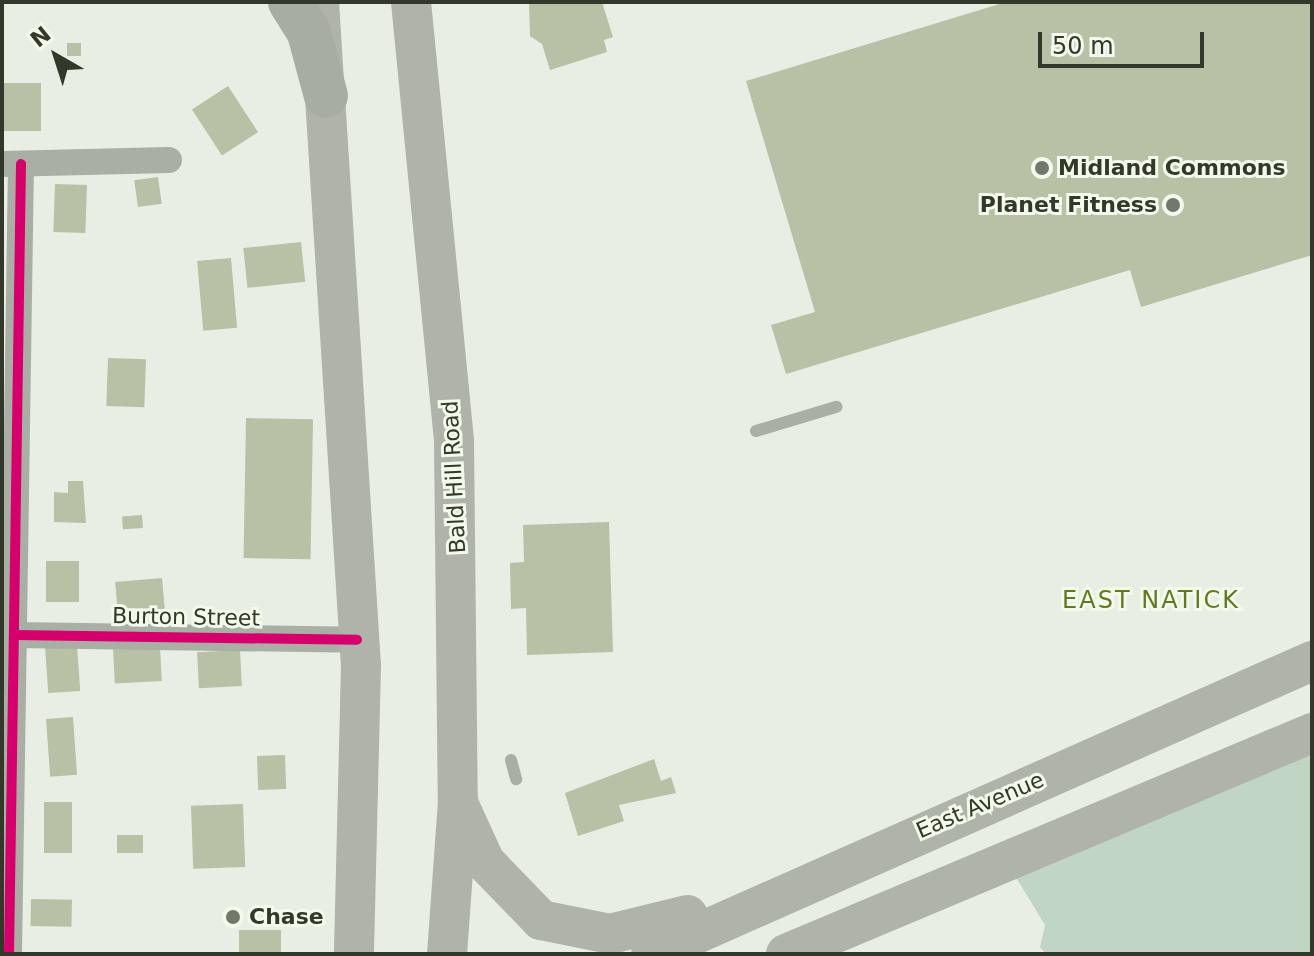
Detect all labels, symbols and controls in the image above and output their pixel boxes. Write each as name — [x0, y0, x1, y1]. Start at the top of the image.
north arrow — [16, 16, 96, 96]
scale bar — [1042, 16, 1208, 66]
text: N — [26, 21, 56, 52]
text: 50 m — [1052, 32, 1114, 60]
place label: Midland Commons — [1058, 155, 1286, 181]
marker: Midland Commons — [1033, 159, 1051, 177]
place label: Planet Fitness — [980, 192, 1157, 218]
marker: Planet Fitness — [1164, 196, 1182, 214]
street label: Bald Hill Road — [437, 400, 471, 554]
district label: EAST NATICK — [1062, 587, 1240, 615]
street label: Burton Street — [112, 603, 260, 631]
street label: East Avenue — [912, 766, 1048, 844]
place label: Chase — [249, 904, 324, 930]
marker: Chase — [224, 908, 242, 926]

